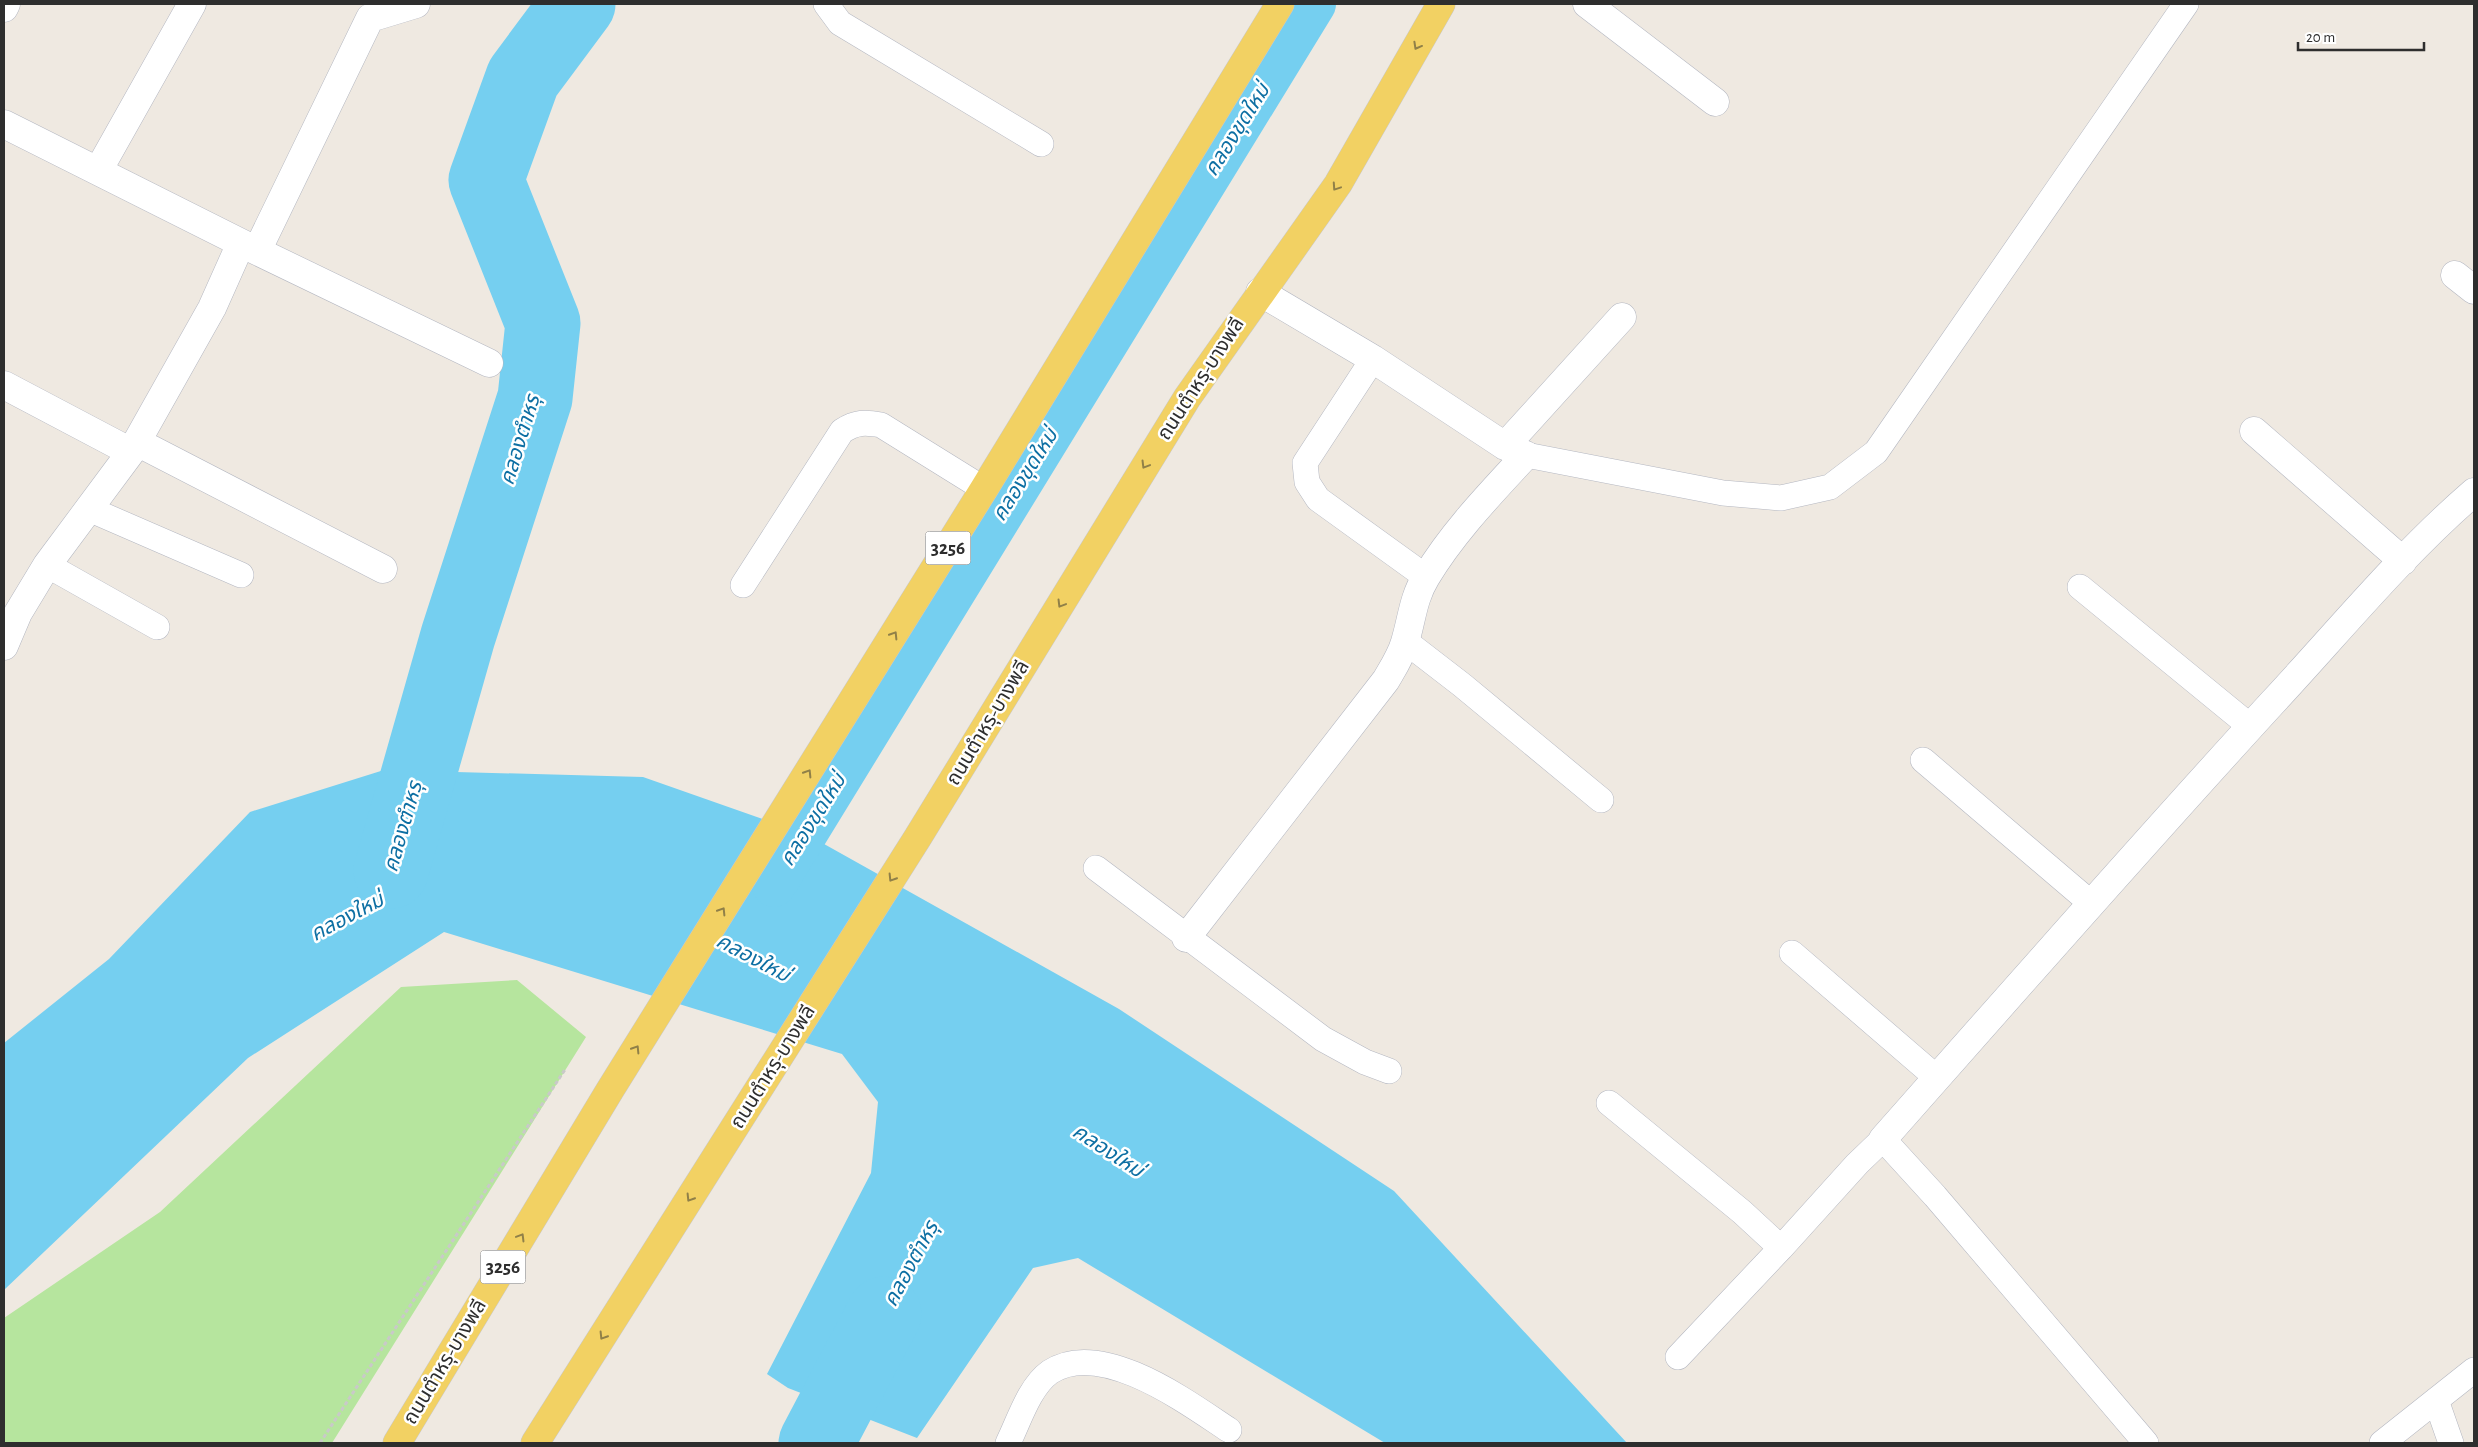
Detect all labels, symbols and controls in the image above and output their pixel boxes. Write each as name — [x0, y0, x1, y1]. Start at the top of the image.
scale bar — [2298, 20, 2424, 52]
text: 20 m — [2306, 30, 2335, 45]
one-way arrow — [1413, 41, 1423, 50]
water label: คลองขุดใหม่ — [1200, 77, 1277, 181]
one-way arrow — [1333, 181, 1342, 191]
street label: ถนนตำหรุ-บางพลี — [1154, 314, 1249, 444]
water label: คลองตำหรุ — [496, 391, 546, 488]
water label: คลองขุดใหม่ — [988, 422, 1065, 526]
one-way arrow — [1142, 460, 1152, 469]
road number: 3256 — [926, 532, 970, 564]
one-way arrow — [1057, 599, 1067, 608]
one-way arrow — [887, 631, 897, 640]
street label: ถนนตำหรุ-บางพลี — [943, 657, 1034, 789]
water label: คลองขุดใหม่ — [776, 767, 853, 871]
one-way arrow — [801, 769, 811, 778]
water label: คลองตำหรุ — [380, 778, 428, 875]
one-way arrow — [889, 873, 898, 882]
water label: คลองใหม่ — [306, 887, 390, 945]
one-way arrow — [715, 907, 725, 916]
water label: คลองใหม่ — [713, 929, 796, 987]
street label: ถนนตำหรุ-บางพลี — [727, 1002, 820, 1133]
one-way arrow — [629, 1045, 639, 1054]
water label: คลองใหม่ — [1069, 1120, 1150, 1183]
one-way arrow — [686, 1193, 696, 1202]
water label: คลองตำหรุ — [880, 1217, 945, 1311]
one-way arrow — [515, 1233, 525, 1242]
road number: 3256 — [480, 1250, 526, 1284]
street label: ถนนตำหรุ-บางพลี — [400, 1296, 491, 1428]
one-way arrow — [600, 1330, 609, 1339]

